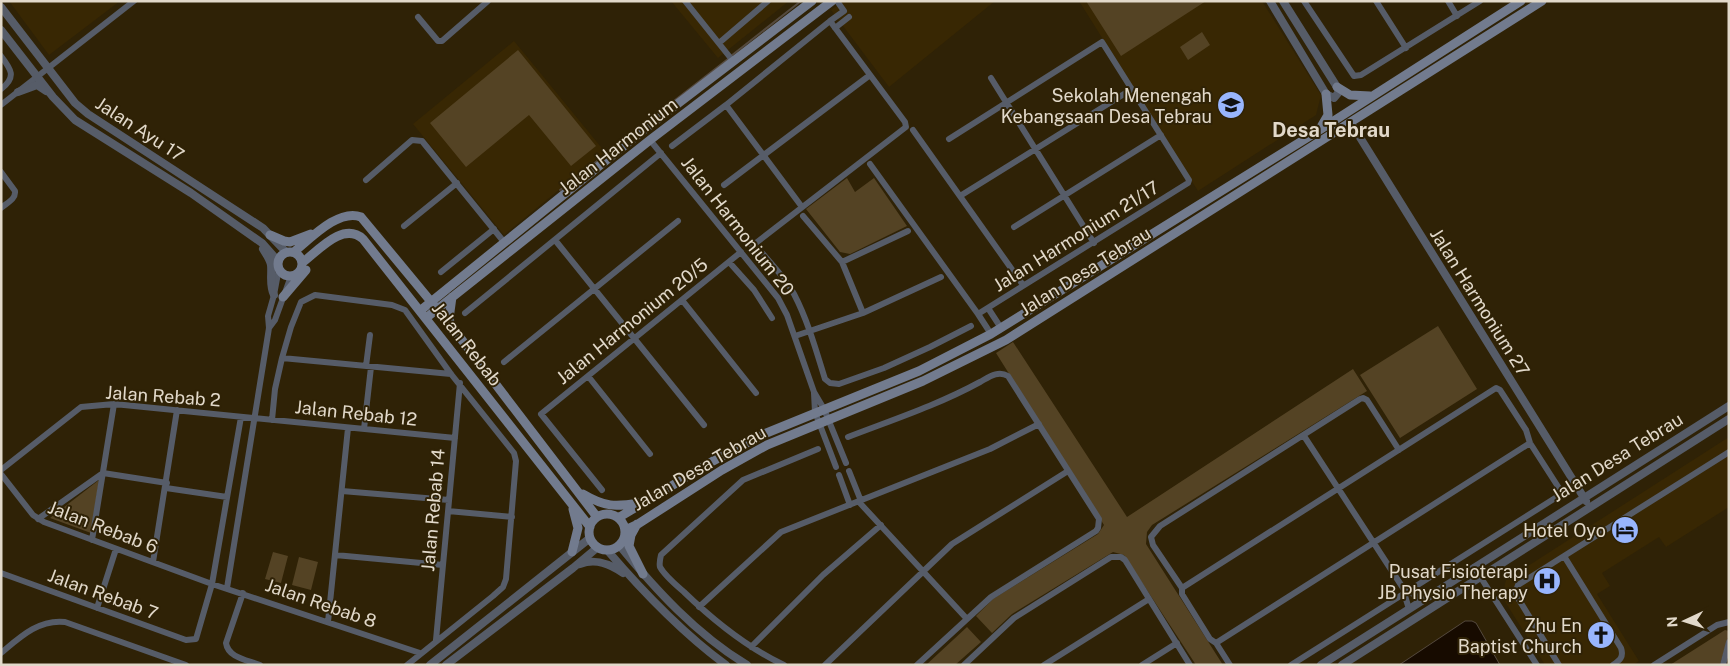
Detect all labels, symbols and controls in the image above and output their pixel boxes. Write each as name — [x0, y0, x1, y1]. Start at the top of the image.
place label: Sekolah Menengah Kebangsaan Desa Tebrau — [1001, 85, 1212, 127]
school or university icon: Sekolah Menengah Kebangsaan Desa Tebrau — [1216, 90, 1246, 120]
street label: Jalan Ayu 17 — [92, 93, 188, 165]
street label: Jalan Harmonium — [555, 93, 681, 199]
district label: Desa Tebrau — [1272, 118, 1390, 142]
street label: Jalan Harmonium 20 — [677, 152, 799, 300]
street label: Jalan Harmonium 21/17 — [989, 176, 1163, 296]
street label: Jalan Desa Tebrau — [1016, 222, 1154, 320]
street label: Jalan Harmonium 27 — [1426, 224, 1534, 380]
street label: Jalan Harmonium 20/5 — [552, 254, 712, 388]
street label: Jalan Rebab — [428, 298, 506, 390]
street label: Jalan Rebab 2 — [105, 382, 221, 410]
street label: Jalan Rebab 12 — [294, 396, 418, 430]
street label: Jalan Desa Tebrau — [1548, 408, 1686, 506]
street label: Jalan Desa Tebrau — [629, 421, 769, 515]
street label: Jalan Rebab 14 — [417, 448, 449, 572]
street label: Jalan Rebab 6 — [45, 496, 161, 558]
hotel icon: Hotel Oyo — [1610, 515, 1640, 545]
place label: Hotel Oyo — [1523, 520, 1606, 541]
place label: Pusat Fisioterapi JB Physio Therapy — [1377, 561, 1528, 603]
street label: Jalan Rebab 7 — [45, 564, 161, 624]
hospital icon: Pusat Fisioterapi JB Physio Therapy — [1532, 566, 1562, 596]
street label: Jalan Rebab 8 — [263, 574, 379, 632]
north arrow — [1660, 596, 1710, 646]
place label: Zhu En Baptist Church — [1458, 615, 1582, 657]
text: N — [1664, 616, 1680, 628]
church icon: Zhu En Baptist Church — [1586, 620, 1616, 650]

